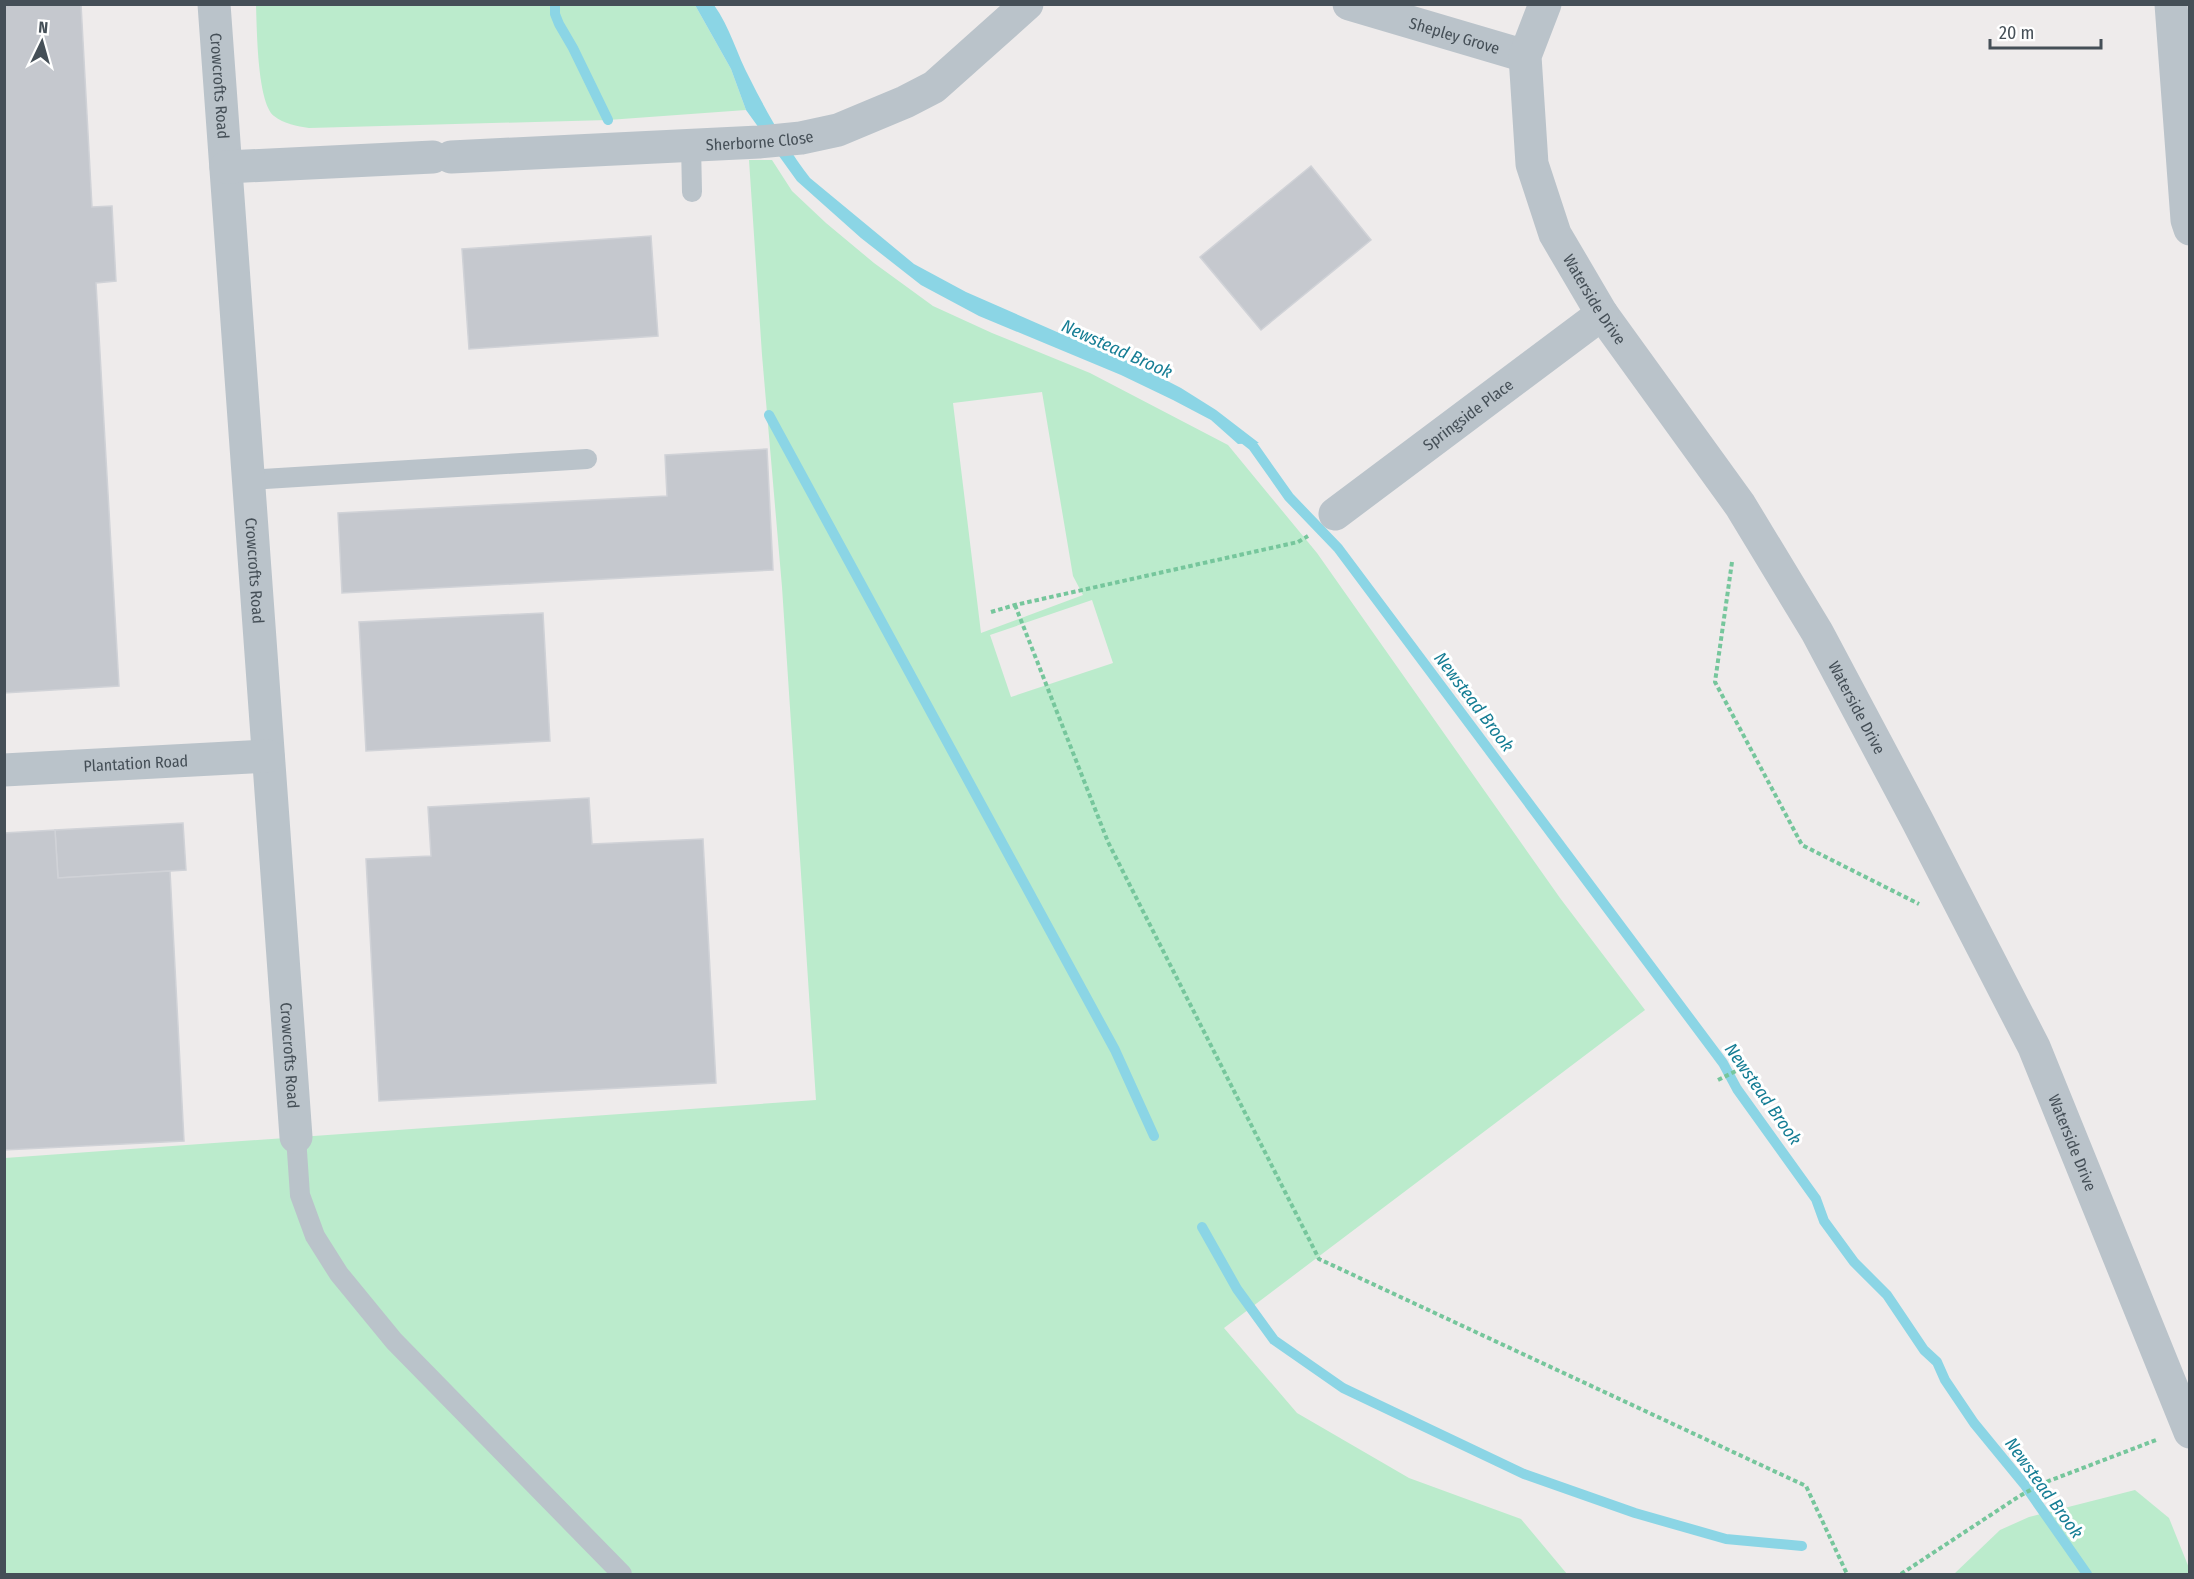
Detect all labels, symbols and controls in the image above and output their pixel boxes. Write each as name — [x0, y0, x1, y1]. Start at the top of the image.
north arrow — [12, 12, 72, 72]
scale bar — [1990, 12, 2101, 50]
street label: Shepley Grove — [1407, 13, 1502, 58]
text: N — [38, 18, 49, 37]
text: 20 m — [1999, 22, 2034, 44]
street label: Crowcrofts Road — [207, 32, 233, 139]
street label: Sherborne Close — [705, 126, 815, 154]
street label: Waterside Drive — [1559, 251, 1630, 348]
water label: Newstead Brook — [1058, 315, 1176, 383]
street label: Springside Place — [1419, 375, 1517, 454]
street label: Crowcrofts Road — [242, 517, 268, 624]
water label: Newstead Brook — [1429, 648, 1519, 756]
street label: Waterside Drive — [1825, 658, 1890, 757]
street label: Plantation Road — [83, 751, 189, 775]
street label: Crowcrofts Road — [277, 1002, 303, 1109]
water label: Newstead Brook — [1720, 1039, 1806, 1149]
street label: Waterside Drive — [2045, 1091, 2101, 1194]
water label: Newstead Brook — [2000, 1433, 2088, 1543]

